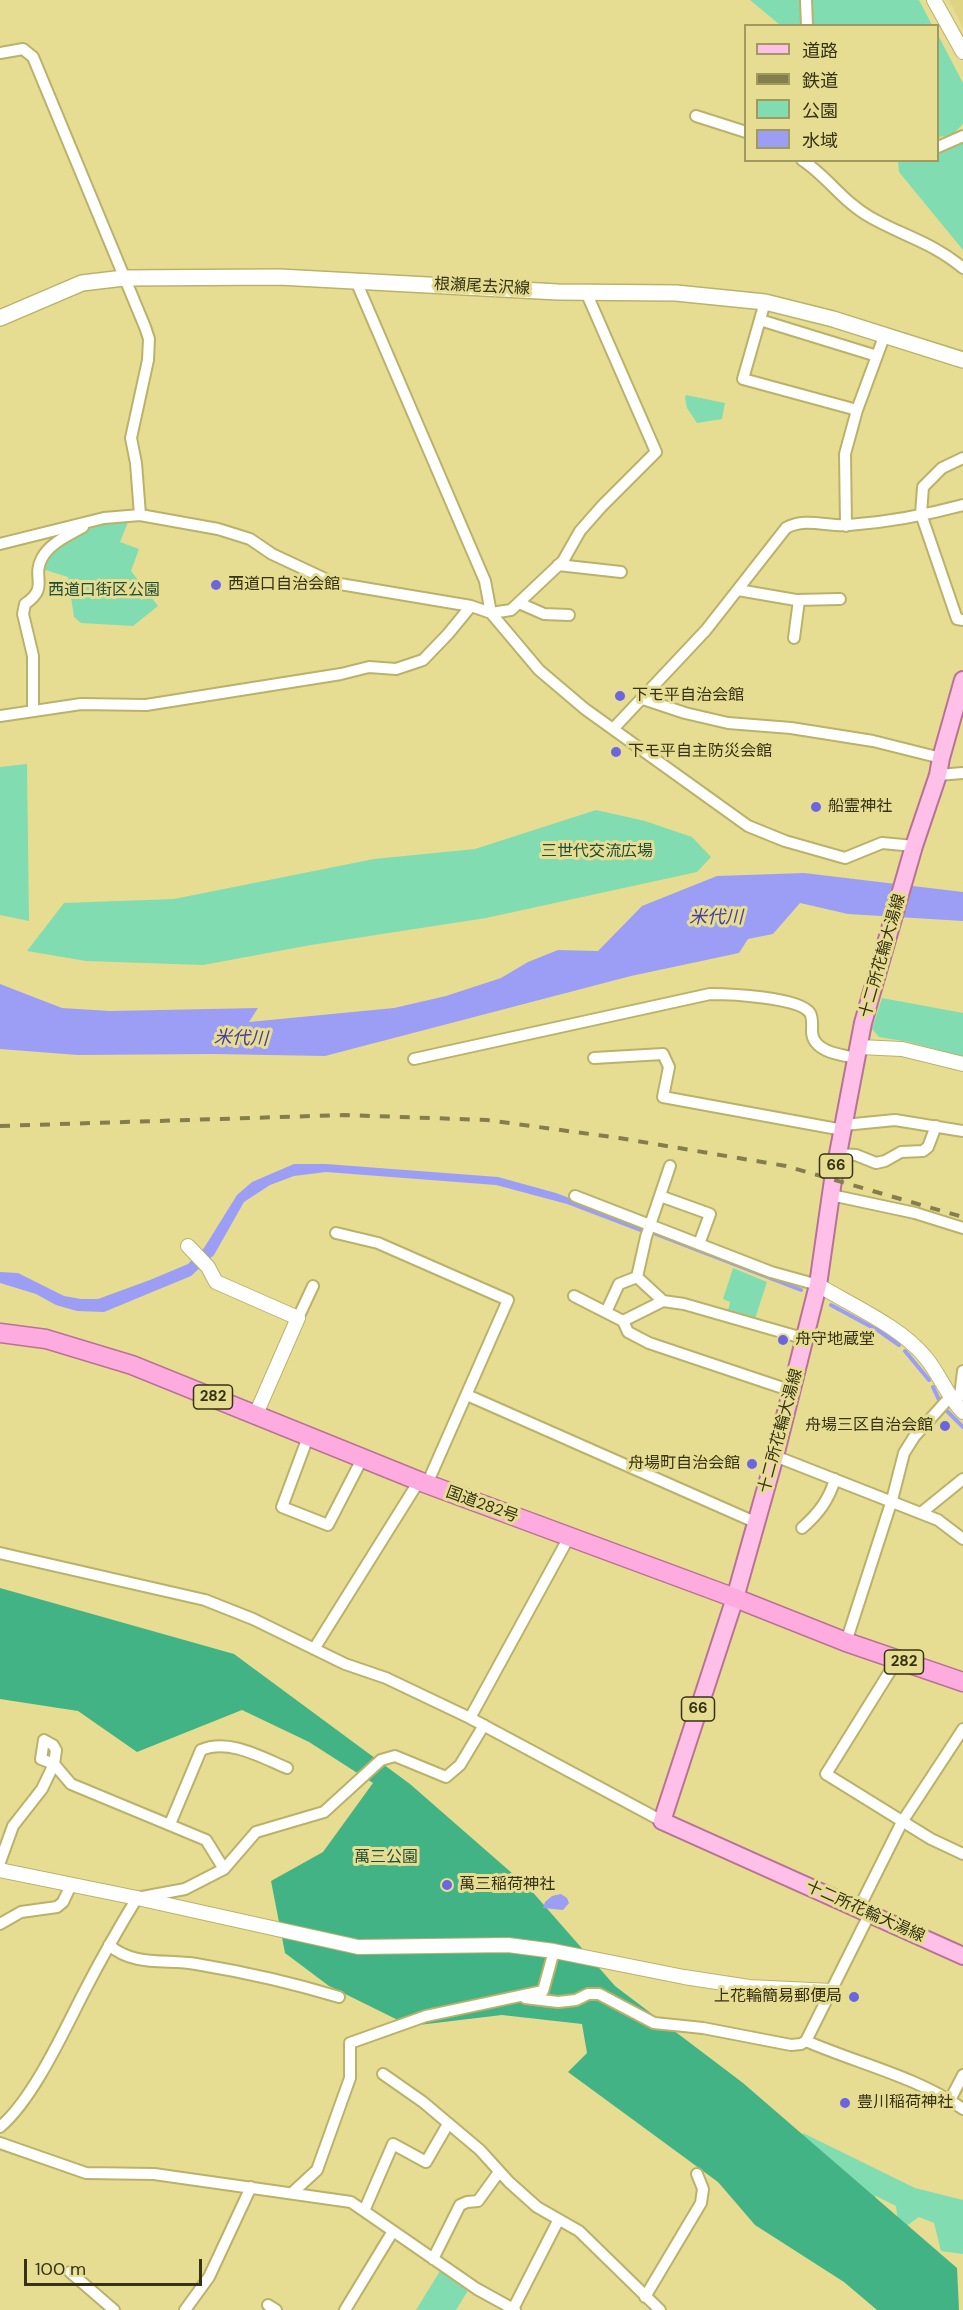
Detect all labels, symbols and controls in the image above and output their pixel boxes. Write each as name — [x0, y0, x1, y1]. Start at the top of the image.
legend — [744, 24, 939, 162]
text: 道路 — [802, 39, 838, 63]
text: 鉄道 — [802, 69, 838, 93]
text: 公園 — [802, 99, 838, 123]
text: 水域 — [802, 129, 838, 153]
street label: 根瀬尾去沢線 — [434, 275, 530, 299]
place label: 西道口自治会館 — [228, 575, 340, 595]
marker: 西道口自治会館 — [209, 578, 223, 592]
park label: 西道口街区公園 — [48, 581, 160, 601]
place label: 下モ平自治会館 — [632, 686, 744, 706]
marker: 下モ平自治会館 — [613, 689, 627, 703]
place label: 下モ平自主防災会館 — [628, 742, 772, 762]
marker: 下モ平自主防災会館 — [609, 745, 623, 759]
place label: 船霊神社 — [828, 797, 892, 817]
marker: 船霊神社 — [809, 800, 823, 814]
park label: 三世代交流広場 — [541, 842, 653, 862]
street label: 十二所花輪大湯線 — [856, 892, 910, 1020]
water label: 米代川 — [689, 907, 743, 929]
water label: 米代川 — [214, 1027, 268, 1051]
road number: 66 — [820, 1154, 852, 1178]
place label: 舟守地蔵堂 — [795, 1330, 875, 1350]
marker: 舟守地蔵堂 — [776, 1333, 790, 1347]
street label: 十二所花輪大湯線 — [755, 1367, 807, 1495]
road number: 282 — [194, 1385, 232, 1409]
place label: 舟場三区自治会館 — [805, 1416, 933, 1436]
marker: 舟場三区自治会館 — [938, 1419, 952, 1433]
place label: 舟場町自治会館 — [628, 1454, 740, 1474]
marker: 舟場町自治会館 — [745, 1457, 759, 1471]
street label: 国道282号 — [443, 1483, 521, 1527]
road number: 282 — [884, 1650, 924, 1674]
road number: 66 — [682, 1697, 714, 1721]
park label: 萬三公園 — [354, 1848, 418, 1868]
place label: 萬三稲荷神社 — [459, 1875, 555, 1895]
street label: 十二所花輪大湯線 — [803, 1877, 927, 1947]
marker: 萬三稲荷神社 — [440, 1878, 454, 1892]
place label: 上花輪簡易郵便局 — [714, 1987, 842, 2007]
marker: 上花輪簡易郵便局 — [847, 1990, 861, 2004]
place label: 豊川稲荷神社 — [857, 2093, 953, 2113]
marker: 豊川稲荷神社 — [838, 2096, 852, 2110]
scale bar — [27, 2247, 206, 2285]
text: 100 m — [35, 2257, 86, 2281]

